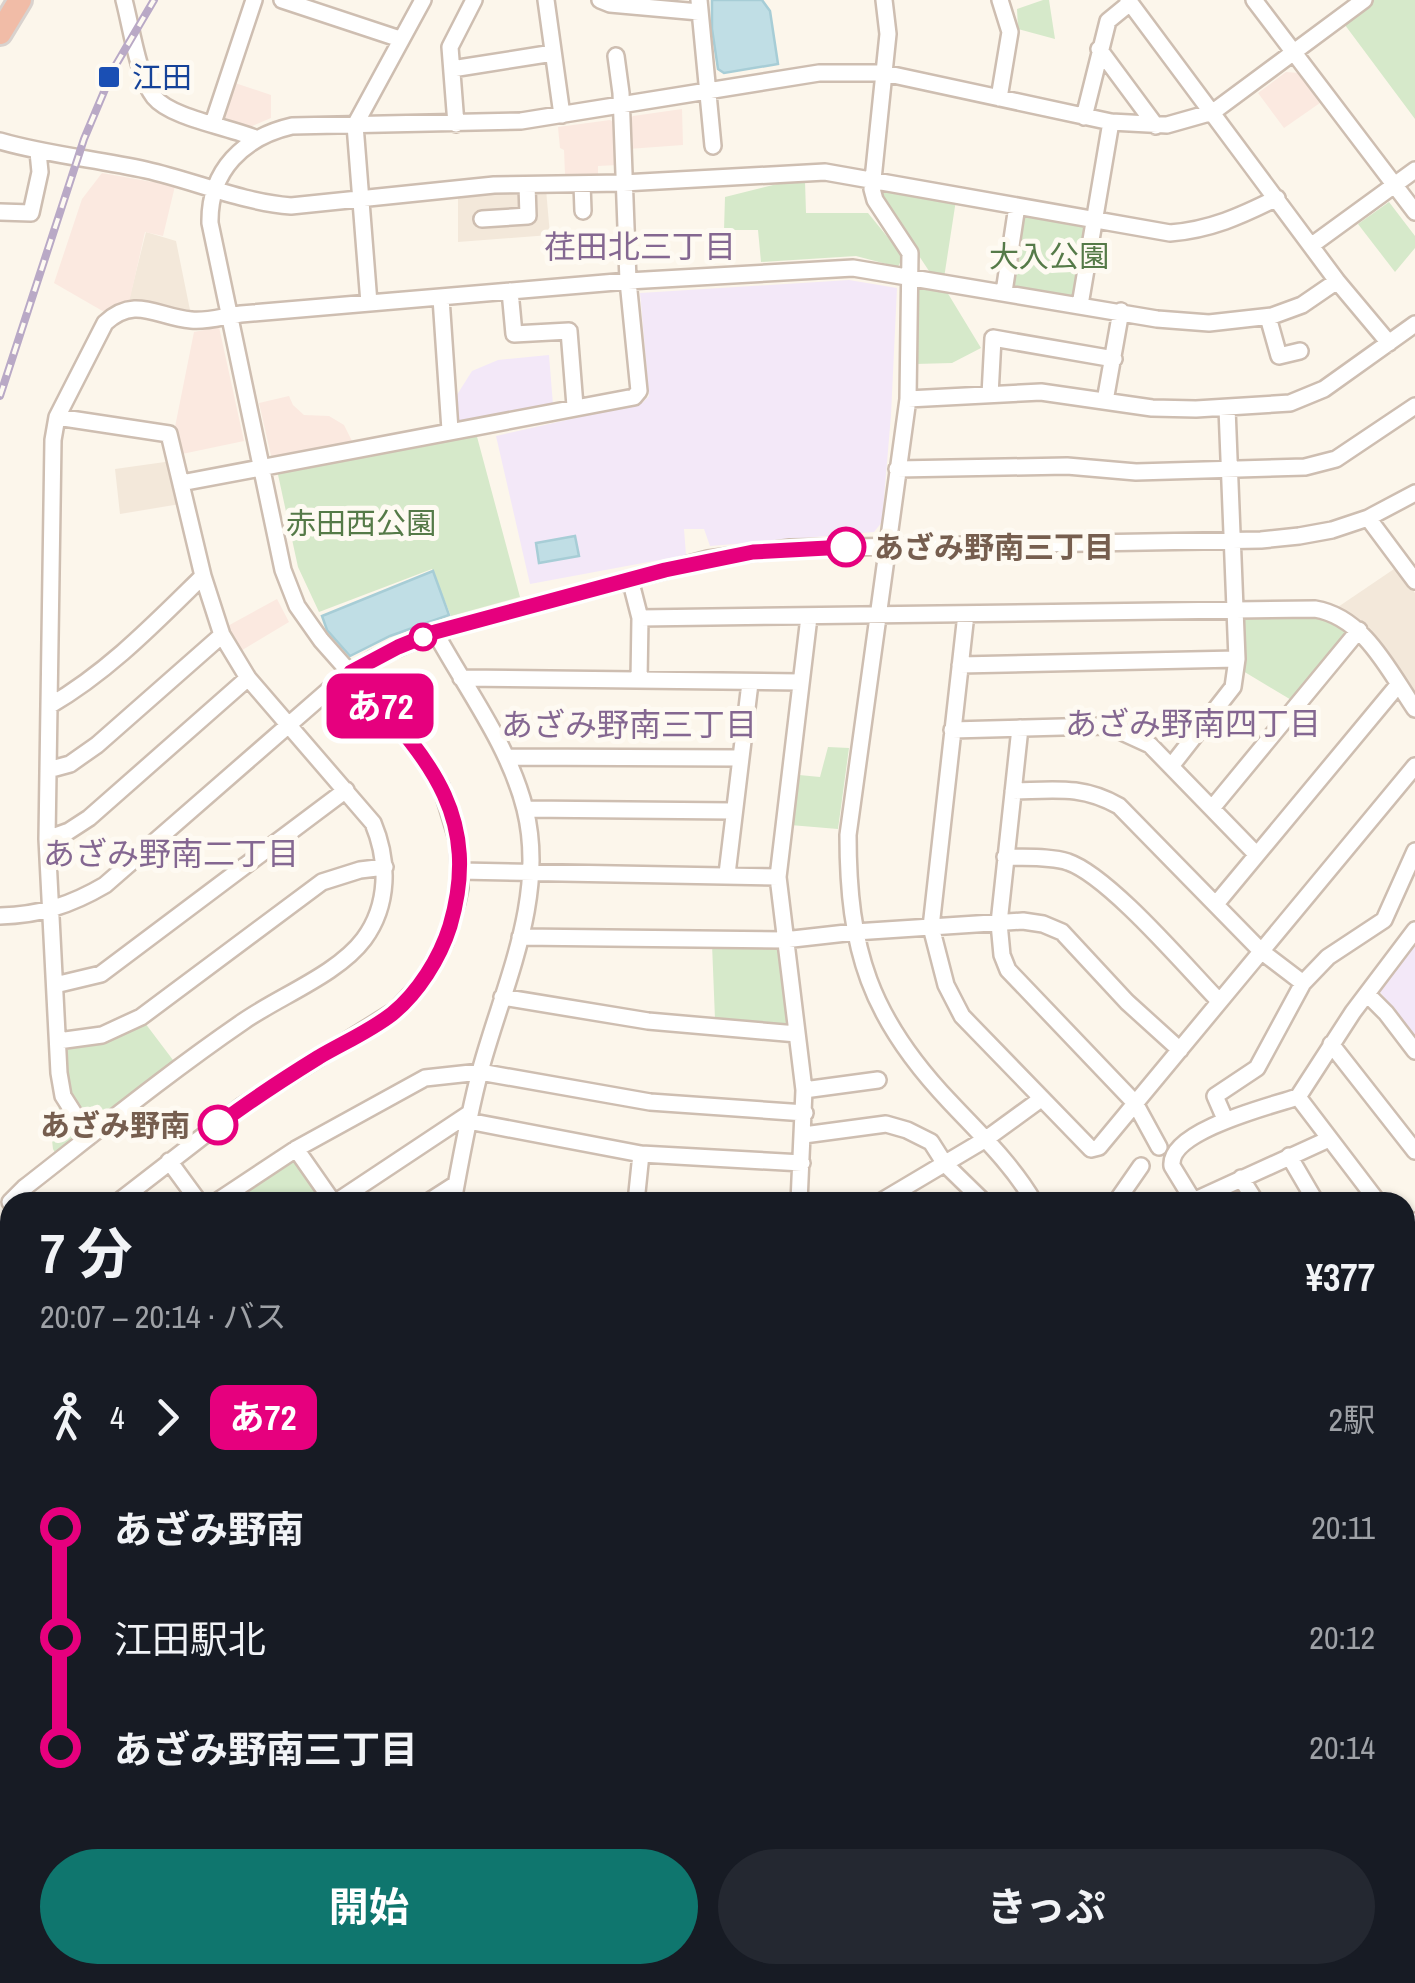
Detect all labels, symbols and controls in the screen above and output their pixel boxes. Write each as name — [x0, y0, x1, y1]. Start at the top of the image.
place label: 江田 — [132, 57, 192, 97]
marker: 江田 — [96, 64, 122, 90]
district label: 荏田北三丁目 — [544, 225, 736, 268]
park label: 大入公園 — [989, 236, 1109, 276]
park label: 赤田西公園 — [286, 503, 436, 543]
place label: あざみ野南三丁目 — [874, 527, 1114, 567]
marker: あざみ野南三丁目 — [827, 528, 865, 566]
unlabelled marker — [410, 624, 436, 650]
line badge: あ72 — [322, 674, 438, 738]
text: あ72 — [347, 683, 413, 730]
district label: あざみ野南四丁目 — [1065, 702, 1321, 745]
district label: あざみ野南三丁目 — [501, 703, 757, 746]
district label: あざみ野南二丁目 — [43, 832, 299, 875]
place label: あざみ野南 — [40, 1105, 190, 1145]
marker: あざみ野南 — [199, 1106, 237, 1144]
text: 7 分 — [40, 1216, 133, 1290]
text: ¥377 — [1306, 1252, 1375, 1303]
text: 20:07 – 20:14 · バス — [40, 1295, 286, 1338]
icon: walk — [40, 1390, 95, 1445]
icon: forward — [140, 1390, 195, 1445]
text: あ72 — [230, 1394, 297, 1441]
text: 4 — [110, 1396, 125, 1439]
text: 2駅 — [1328, 1398, 1375, 1441]
text: あざみ野南 — [114, 1504, 304, 1555]
text: 20:11 — [1311, 1506, 1375, 1549]
text: 江田駅北 — [114, 1614, 266, 1665]
text: 20:12 — [1309, 1616, 1375, 1659]
text: あざみ野南三丁目 — [114, 1724, 418, 1775]
text: 20:14 — [1309, 1726, 1375, 1769]
button: 開始 — [40, 1849, 698, 1964]
button: きっぷ — [718, 1849, 1375, 1964]

